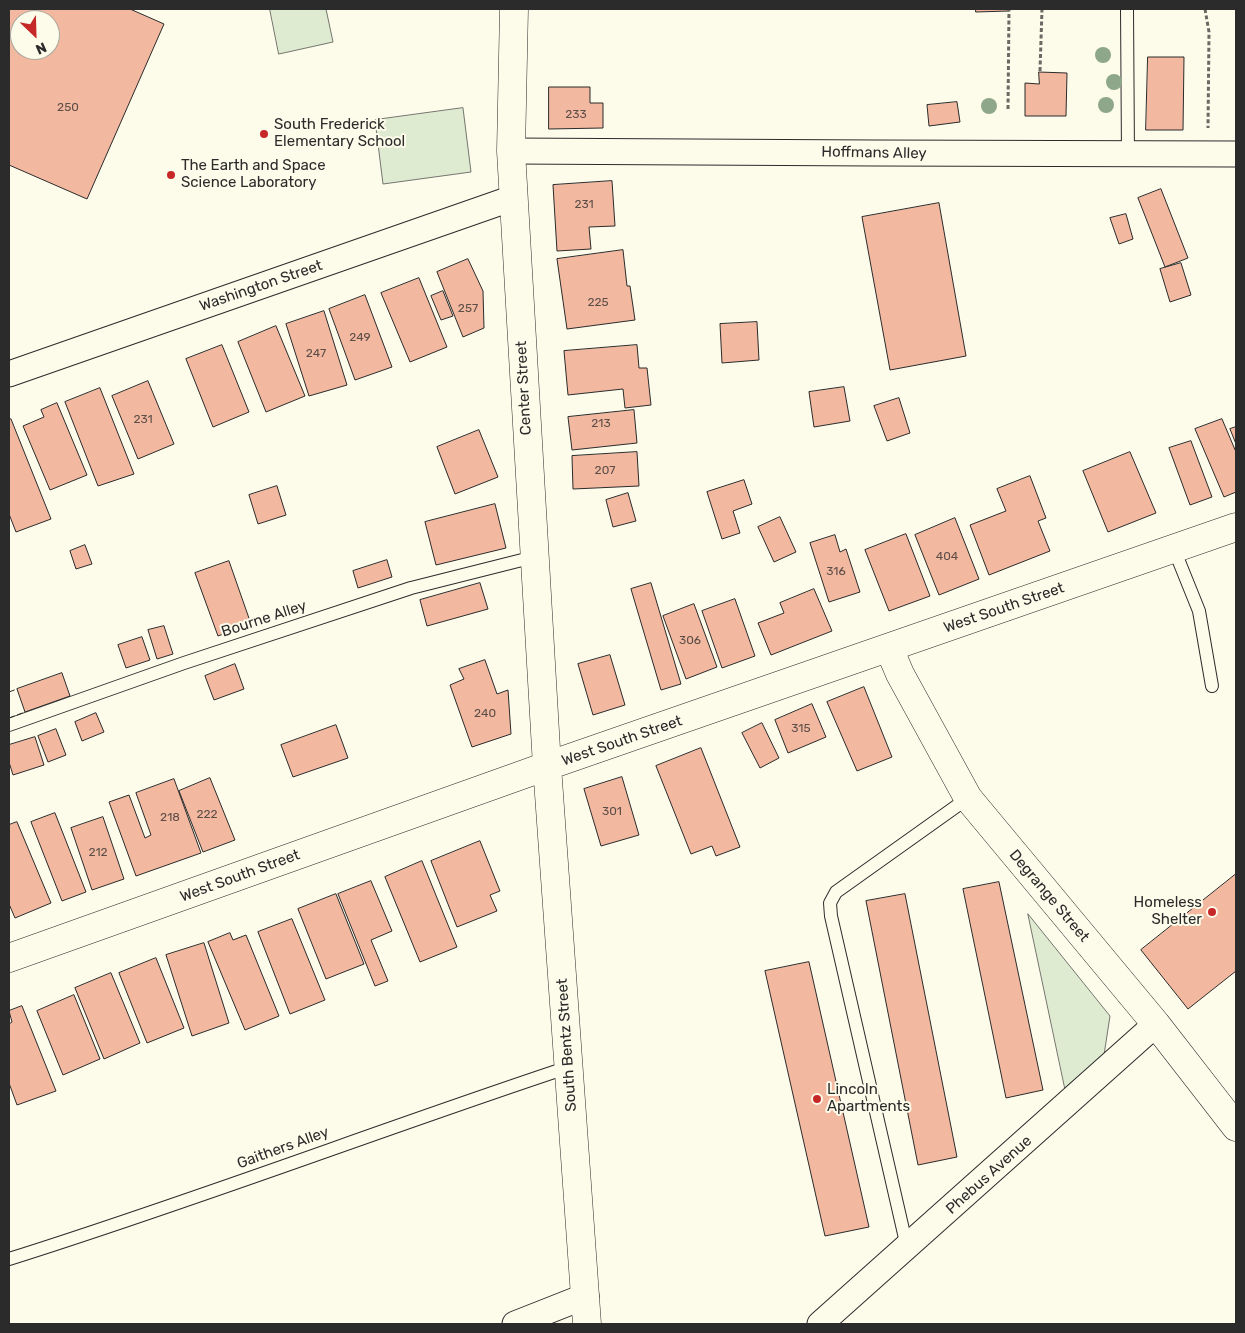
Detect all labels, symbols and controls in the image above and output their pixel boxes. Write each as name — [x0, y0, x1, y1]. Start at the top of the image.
north arrow — [10, 10, 60, 60]
text: N — [33, 38, 49, 58]
house number: 250 — [57, 101, 79, 115]
house number: 233 — [565, 108, 587, 122]
place label: South Frederick Elementary School — [274, 116, 405, 151]
marker: South Frederick Elementary School — [258, 128, 270, 140]
street label: Hoffmans Alley — [821, 143, 927, 163]
place label: The Earth and Space Science Laboratory — [181, 157, 326, 192]
marker: The Earth and Space Science Laboratory — [165, 169, 177, 181]
house number: 231 — [574, 198, 594, 212]
street label: Washington Street — [197, 256, 325, 316]
house number: 225 — [587, 296, 609, 310]
house number: 257 — [458, 302, 478, 316]
house number: 249 — [349, 331, 371, 345]
street label: Center Street — [513, 340, 535, 436]
house number: 247 — [306, 347, 326, 361]
house number: 231 — [133, 413, 153, 427]
house number: 213 — [591, 417, 611, 431]
house number: 207 — [595, 464, 615, 478]
house number: 404 — [936, 550, 958, 564]
house number: 316 — [826, 565, 846, 579]
street label: West South Street — [941, 579, 1067, 637]
street label: Bourne Alley — [219, 597, 309, 641]
house number: 306 — [679, 634, 701, 648]
house number: 240 — [474, 707, 496, 721]
street label: West South Street — [559, 712, 685, 770]
house number: 315 — [791, 722, 811, 736]
house number: 301 — [602, 805, 622, 819]
house number: 222 — [196, 808, 218, 822]
house number: 218 — [160, 811, 180, 825]
house number: 212 — [88, 846, 108, 860]
street label: West South Street — [178, 846, 302, 906]
street label: Degrange Street — [1005, 846, 1093, 946]
place label: Homeless Shelter — [1134, 894, 1202, 929]
marker: Homeless Shelter — [1206, 906, 1218, 918]
street label: South Bentz Street — [553, 978, 581, 1112]
place label: Lincoln Apartments — [827, 1081, 910, 1116]
marker: Lincoln Apartments — [811, 1093, 823, 1105]
street label: Gaithers Alley — [235, 1123, 331, 1173]
street label: Phebus Avenue — [942, 1132, 1036, 1218]

